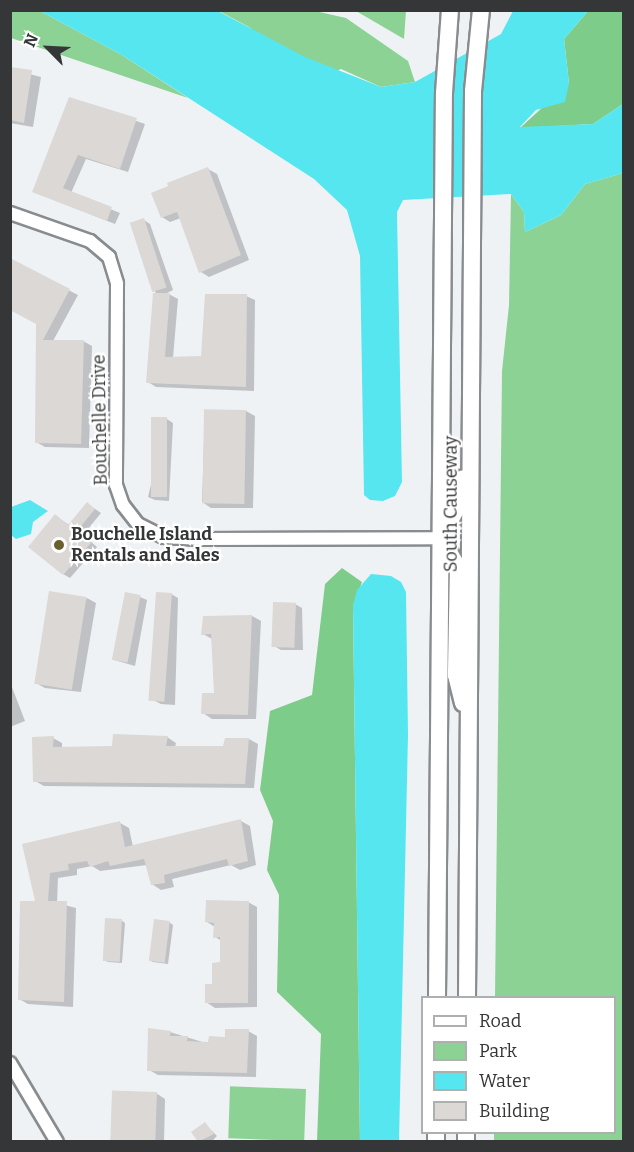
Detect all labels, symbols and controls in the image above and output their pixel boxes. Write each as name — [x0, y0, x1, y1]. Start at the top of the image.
north arrow — [18, 18, 78, 78]
text: N — [20, 31, 42, 50]
street label: Bouchelle Drive — [88, 354, 112, 486]
street label: South Causeway — [440, 436, 462, 572]
place label: Bouchelle Island Rentals and Sales — [71, 524, 220, 566]
marker: Bouchelle Island Rentals and Sales — [52, 538, 66, 552]
legend — [421, 996, 616, 1134]
text: Road — [479, 1010, 521, 1032]
text: Park — [479, 1040, 517, 1062]
text: Water — [479, 1070, 530, 1092]
text: Building — [479, 1100, 550, 1122]

